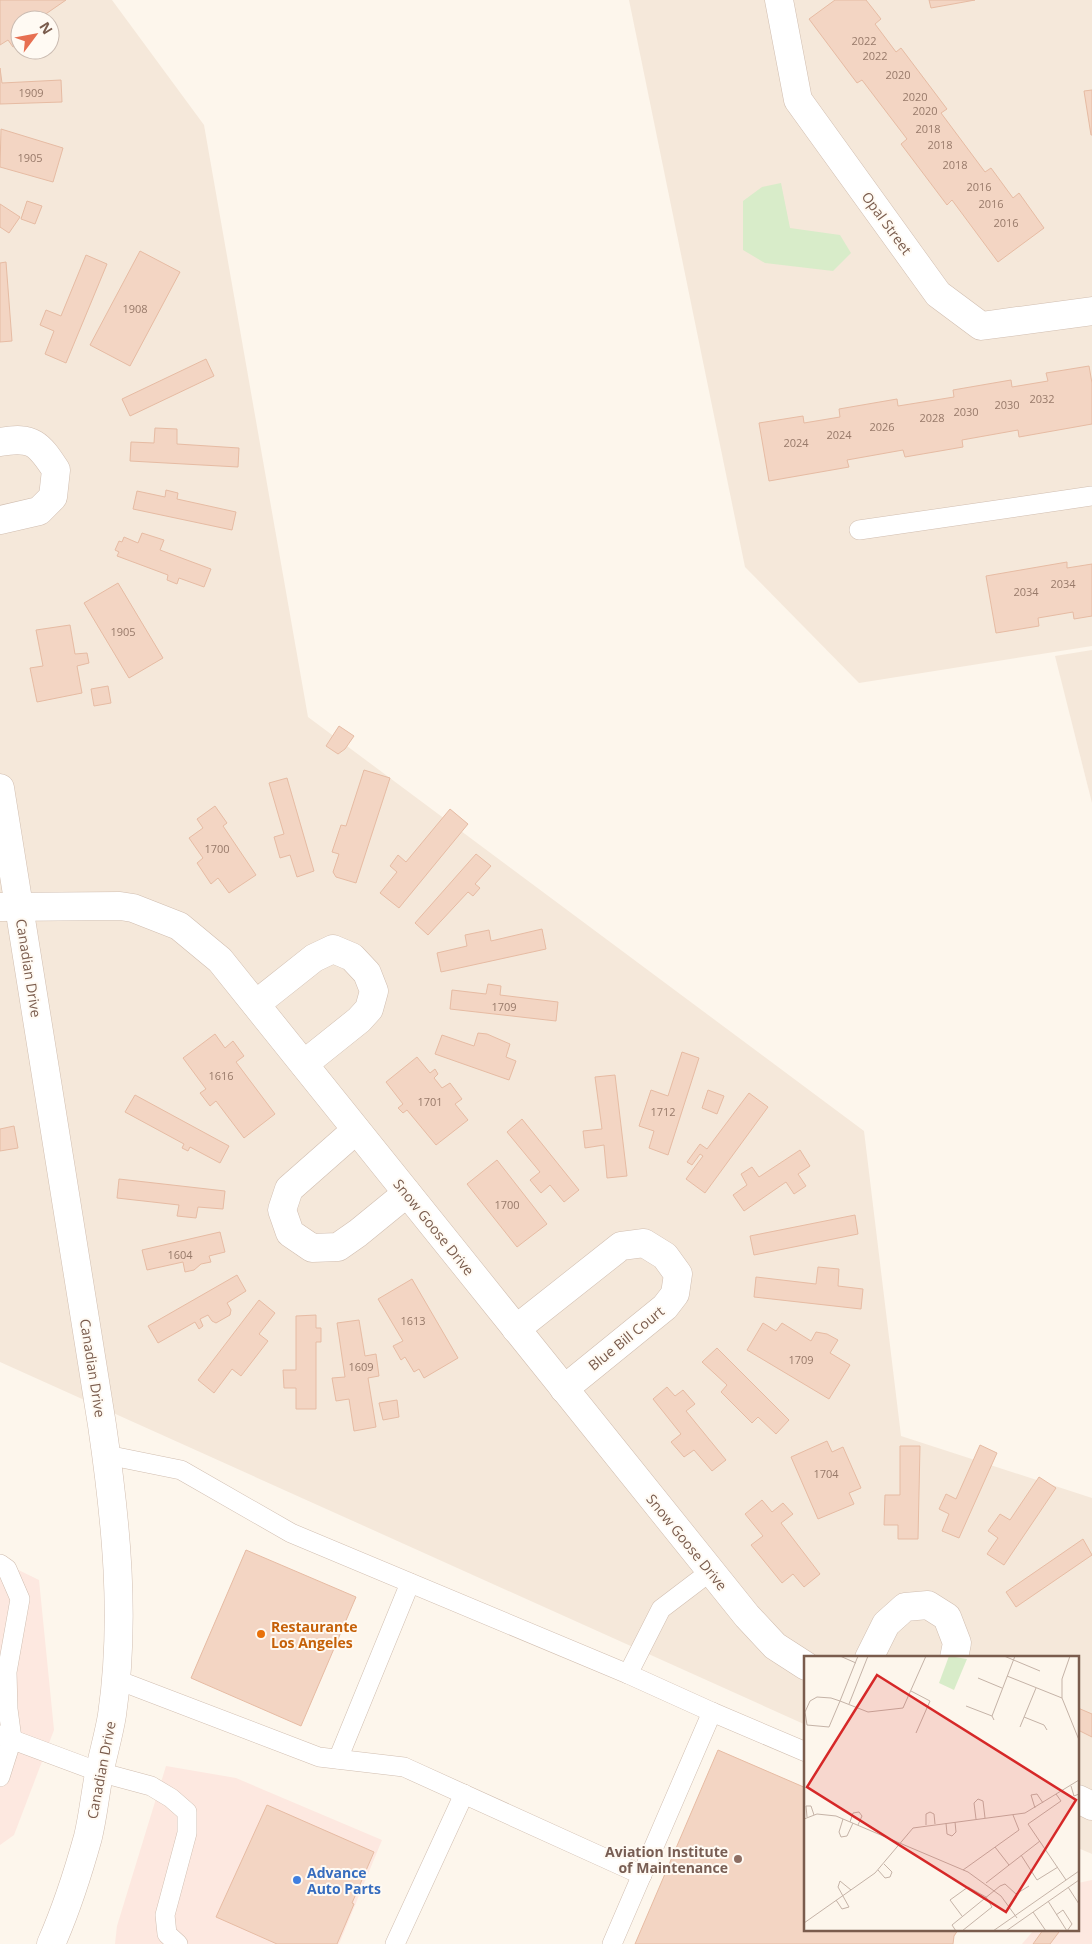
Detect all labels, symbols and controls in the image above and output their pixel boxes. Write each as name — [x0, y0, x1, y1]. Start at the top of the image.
north arrow — [10, 10, 60, 60]
text: N — [35, 18, 58, 38]
house number: 2022 — [851, 33, 877, 48]
house number: 2022 — [862, 48, 888, 63]
house number: 2020 — [885, 67, 911, 82]
house number: 1909 — [18, 85, 44, 100]
house number: 2020 — [902, 89, 928, 104]
house number: 2020 — [912, 103, 938, 118]
house number: 2018 — [915, 121, 941, 136]
house number: 2018 — [927, 137, 953, 152]
house number: 1905 — [17, 150, 43, 165]
house number: 2018 — [942, 157, 968, 172]
house number: 2016 — [966, 179, 992, 194]
street label: Opal Street — [858, 188, 916, 258]
house number: 2016 — [978, 196, 1004, 211]
house number: 2016 — [993, 215, 1019, 230]
house number: 1908 — [122, 301, 148, 316]
house number: 2032 — [1029, 391, 1055, 406]
house number: 2030 — [994, 397, 1020, 412]
house number: 2030 — [953, 404, 979, 419]
house number: 2028 — [919, 410, 945, 425]
house number: 2026 — [869, 419, 895, 434]
house number: 2024 — [826, 427, 852, 442]
house number: 2024 — [783, 435, 809, 450]
house number: 2034 — [1050, 576, 1076, 591]
house number: 2034 — [1013, 584, 1039, 599]
house number: 1905 — [110, 624, 136, 639]
house number: 1700 — [204, 841, 230, 856]
street label: Canadian Drive — [12, 917, 46, 1019]
house number: 1709 — [491, 999, 517, 1014]
house number: 1616 — [208, 1068, 234, 1083]
house number: 1701 — [417, 1094, 443, 1109]
house number: 1712 — [650, 1104, 676, 1119]
street label: Snow Goose Drive — [389, 1175, 479, 1279]
house number: 1700 — [494, 1197, 520, 1212]
house number: 1604 — [167, 1247, 193, 1262]
street label: Blue Bill Court — [584, 1302, 668, 1374]
house number: 1613 — [400, 1313, 426, 1328]
street label: Canadian Drive — [76, 1317, 110, 1419]
house number: 1709 — [788, 1352, 814, 1367]
house number: 1609 — [348, 1359, 374, 1374]
house number: 1704 — [813, 1466, 839, 1481]
street label: Snow Goose Drive — [642, 1490, 732, 1594]
place label: Restaurante Los Angeles — [271, 1617, 358, 1652]
marker: Restaurante Los Angeles — [255, 1628, 267, 1640]
inset map — [804, 1656, 1080, 1932]
street label: Canadian Drive — [82, 1719, 120, 1821]
place label: Aviation Institute of Maintenance — [605, 1842, 728, 1877]
marker: Aviation Institute of Maintenance — [732, 1853, 744, 1865]
place label: Advance Auto Parts — [307, 1863, 381, 1898]
marker: Advance Auto Parts — [291, 1874, 303, 1886]

